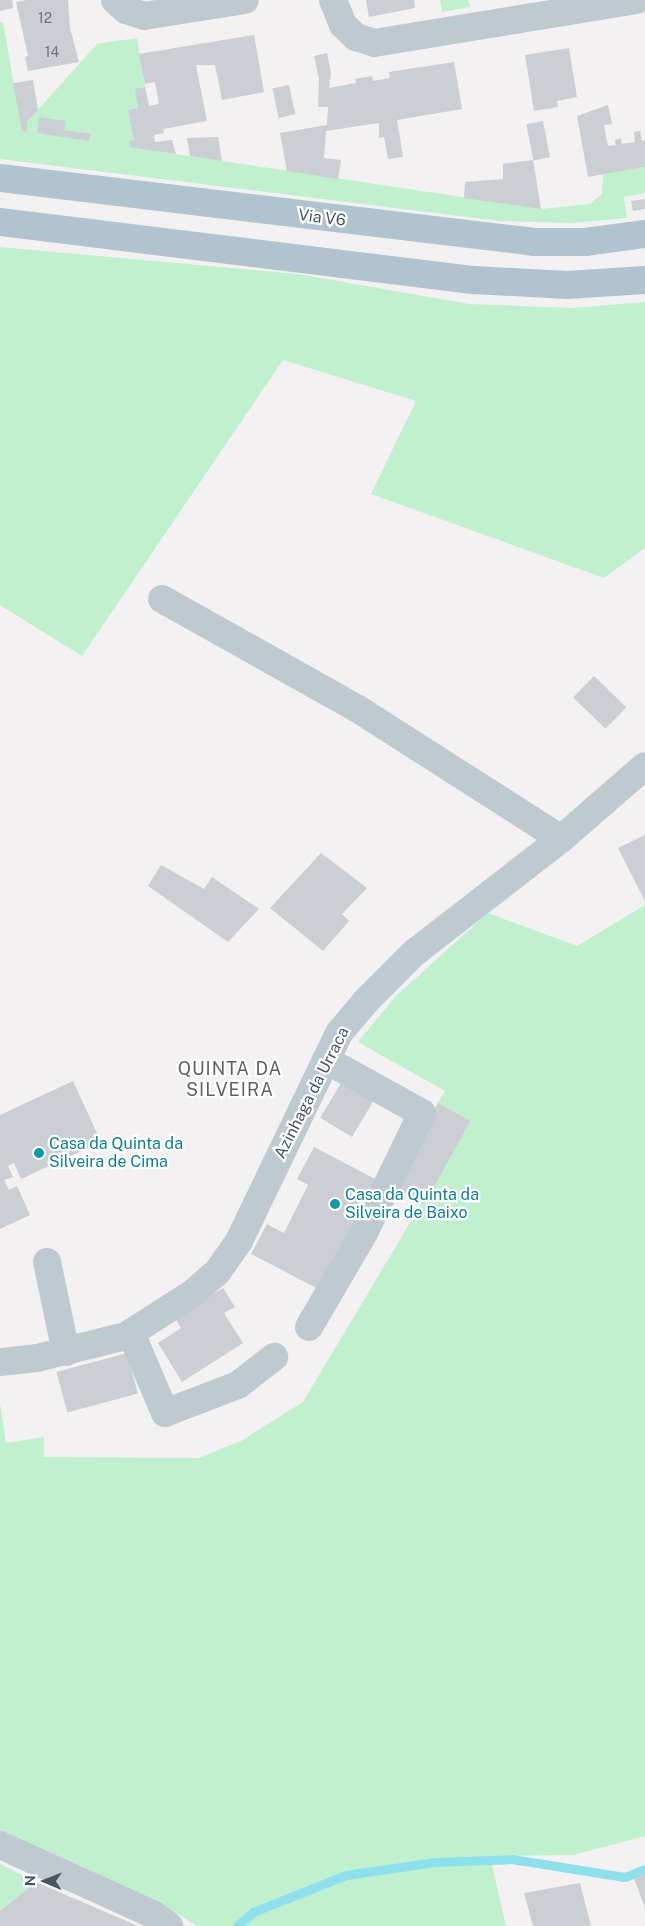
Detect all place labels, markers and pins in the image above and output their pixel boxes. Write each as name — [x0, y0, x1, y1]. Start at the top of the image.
place label: Casa da Quinta da Silveira de Cima — [49, 1134, 183, 1172]
marker: Casa da Quinta da Silveira de Cima — [33, 1147, 45, 1159]
place label: Casa da Quinta da Silveira de Baixo — [345, 1185, 479, 1223]
marker: Casa da Quinta da Silveira de Baixo — [329, 1198, 341, 1210]

